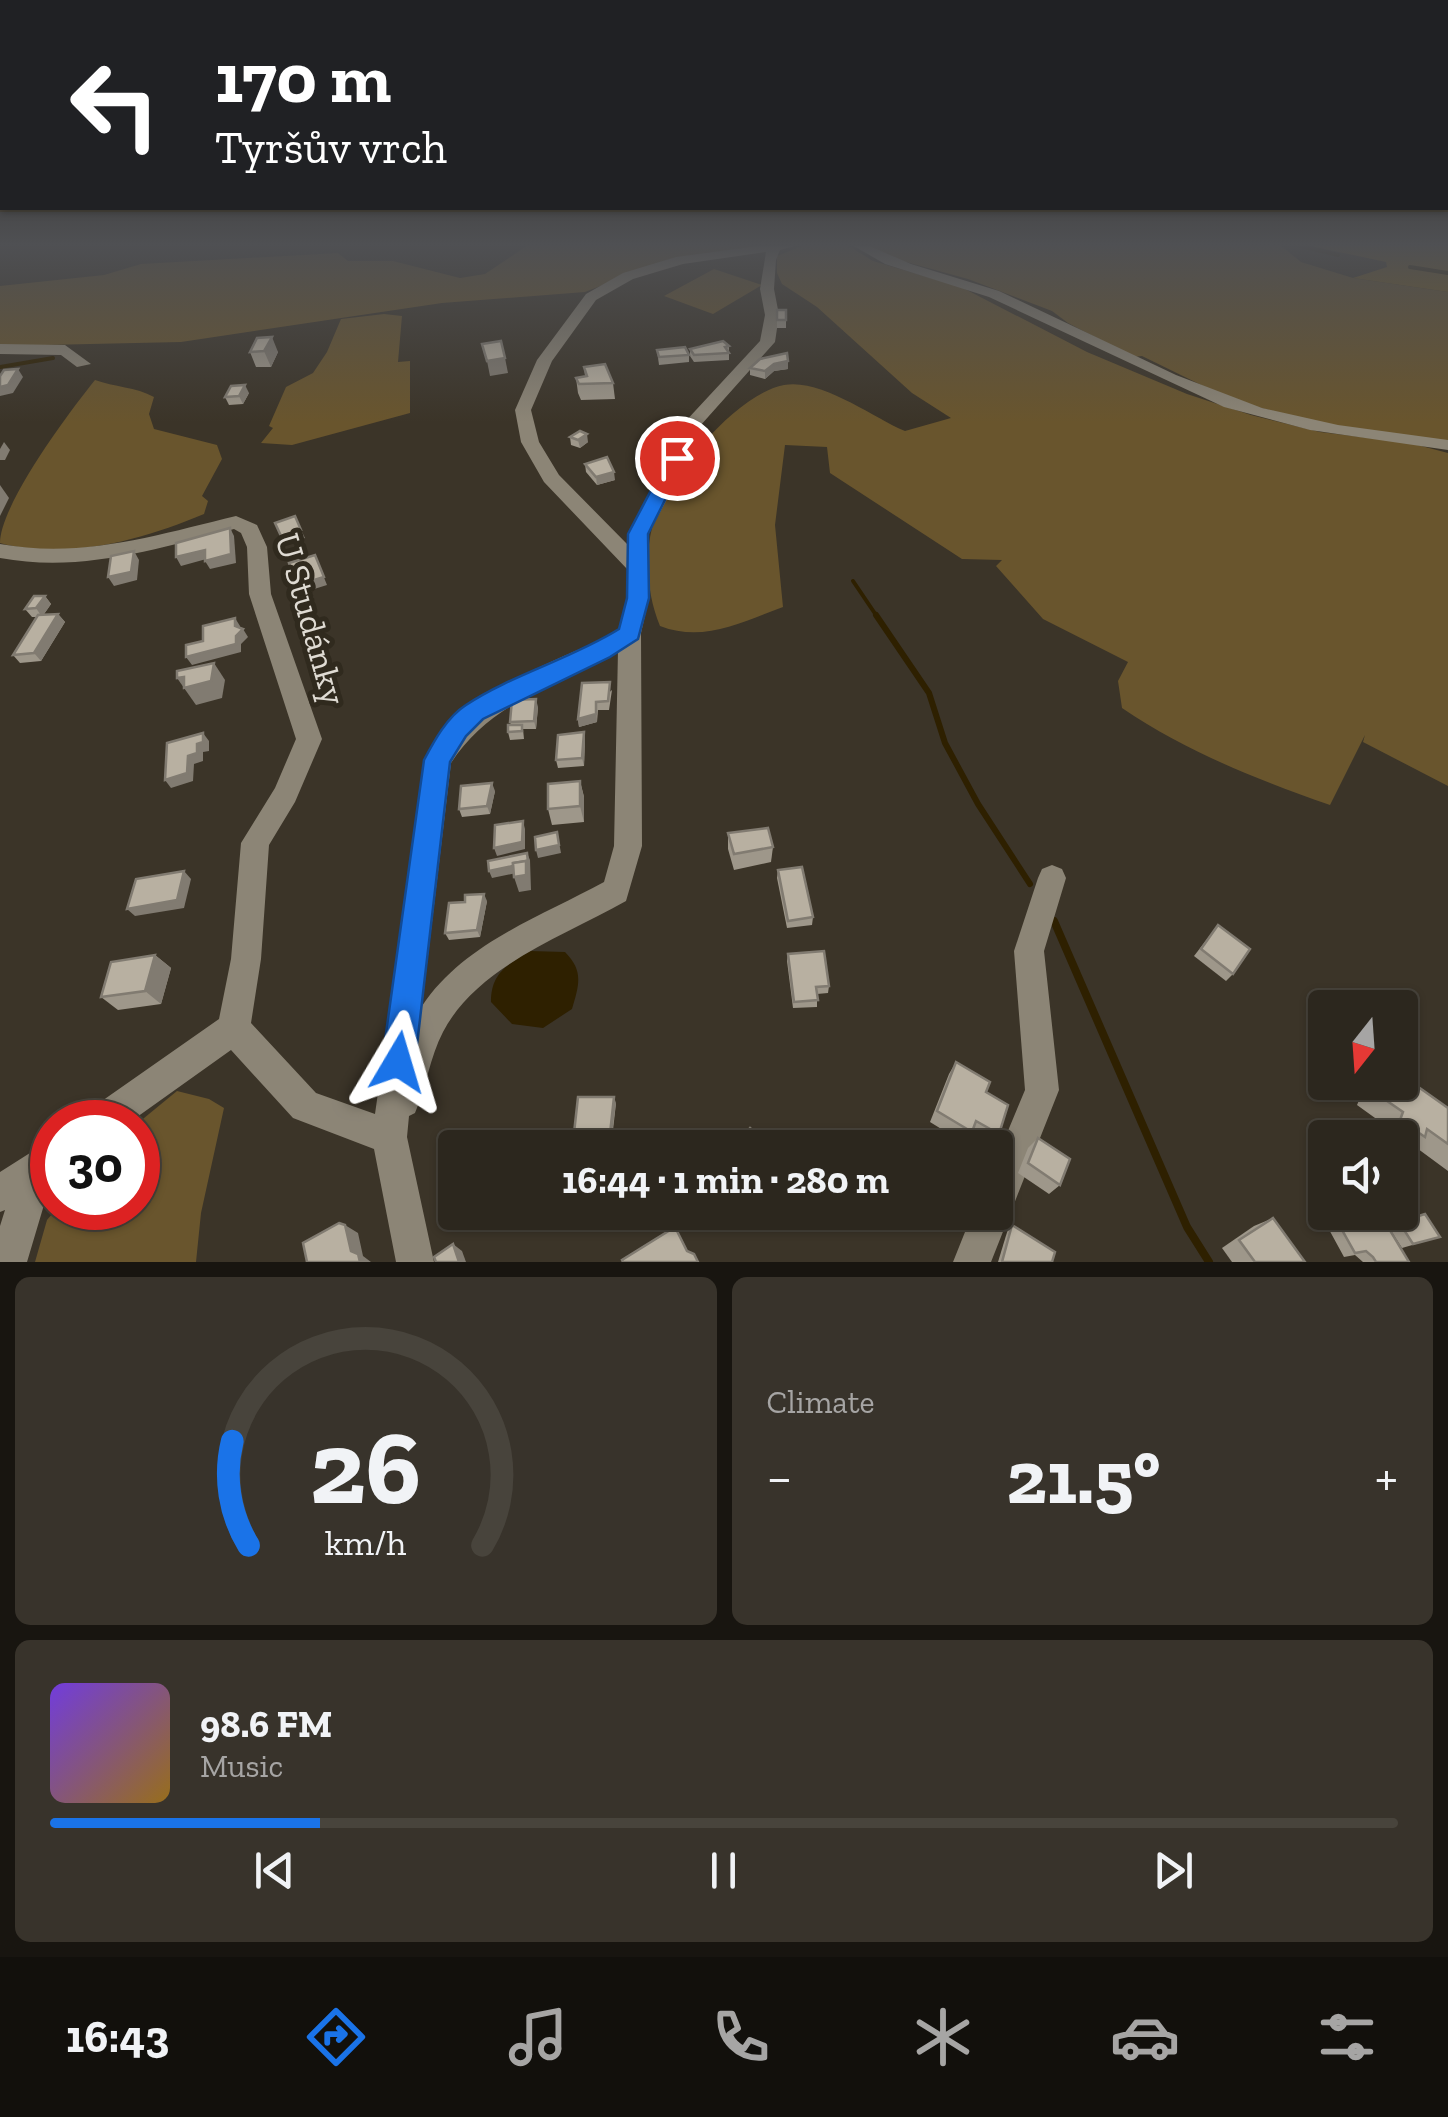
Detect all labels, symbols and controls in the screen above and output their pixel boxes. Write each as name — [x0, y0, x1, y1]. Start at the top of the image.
text: 170 m — [215, 36, 391, 120]
icon: left — [50, 40, 180, 170]
text: Tyršův vrch — [215, 121, 447, 175]
pin — [635, 416, 720, 501]
icon: arrive — [650, 431, 705, 486]
street label: U Studánky — [266, 528, 356, 710]
north arrow — [1308, 990, 1418, 1100]
map controls — [1308, 990, 1418, 1230]
position arrow — [346, 1010, 450, 1114]
speed limit sign: 30 — [30, 1100, 160, 1230]
button: sound — [1308, 1120, 1418, 1230]
text: 16:44 · 1 min · 280 m — [562, 1157, 889, 1203]
text: Climate — [767, 1383, 875, 1421]
text: 26 — [310, 1405, 422, 1530]
text: 21.5° — [1007, 1432, 1161, 1522]
text: − — [767, 1444, 792, 1510]
text: + — [1375, 1444, 1398, 1510]
text: km/h — [325, 1521, 407, 1564]
text: 98.6 FM — [200, 1701, 332, 1747]
text: Music — [200, 1747, 283, 1785]
icon: previous — [247, 1843, 302, 1898]
icon: pause — [696, 1843, 751, 1898]
icon: next — [1146, 1843, 1201, 1898]
icon: directions — [301, 2002, 371, 2072]
icon: music — [503, 2002, 573, 2072]
icon: phone — [706, 2002, 776, 2072]
icon: climate — [908, 2002, 978, 2072]
icon: car — [1110, 2002, 1180, 2072]
icon: filters — [1312, 2002, 1382, 2072]
text: 16:43 — [66, 2010, 169, 2064]

